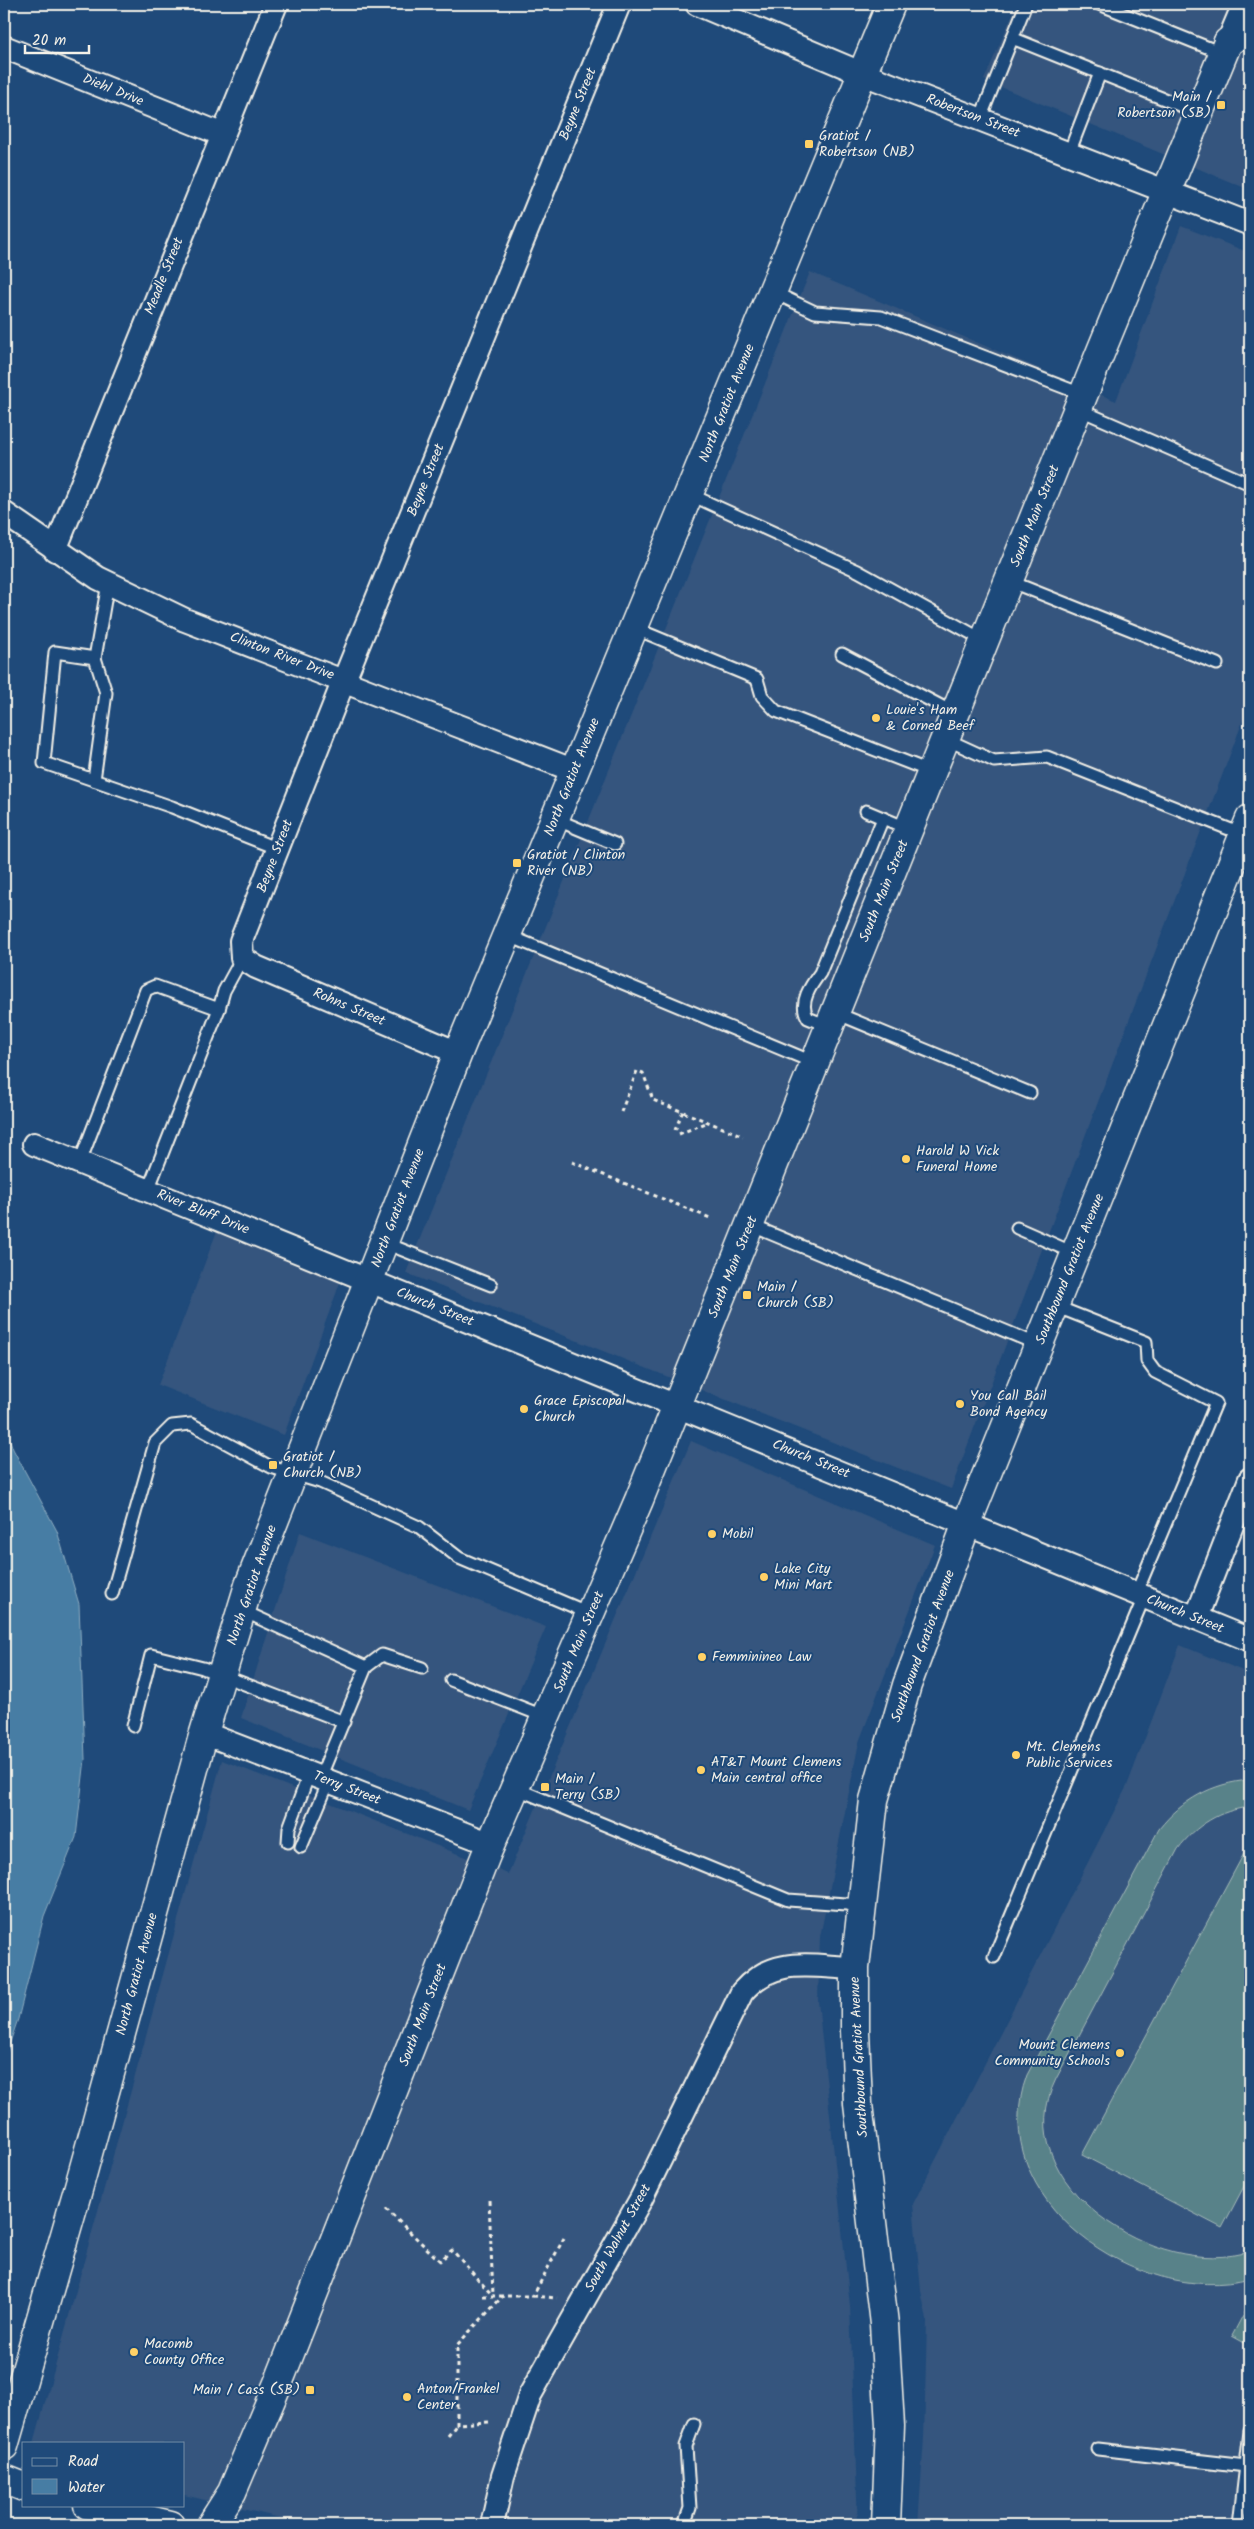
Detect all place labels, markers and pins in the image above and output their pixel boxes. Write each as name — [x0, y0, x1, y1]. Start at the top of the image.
place label: Main / Robertson (SB) — [1117, 86, 1212, 124]
marker: Main / Robertson (SB) — [1215, 99, 1227, 111]
place label: Gratiot / Robertson (NB) — [819, 125, 915, 163]
marker: Gratiot / Robertson (NB) — [803, 138, 815, 150]
place label: Louie's Ham & Corned Beef — [886, 699, 976, 737]
marker: Louie's Ham & Corned Beef — [870, 712, 882, 724]
place label: Gratiot / Clinton River (NB) — [527, 844, 625, 882]
marker: Gratiot / Clinton River (NB) — [511, 857, 523, 869]
place label: Harold W Vick Funeral Home — [916, 1140, 1000, 1178]
marker: Harold W Vick Funeral Home — [900, 1153, 912, 1165]
place label: Main / Church (SB) — [757, 1276, 834, 1314]
marker: Main / Church (SB) — [741, 1289, 753, 1301]
place label: You Call Bail Bond Agency — [970, 1385, 1047, 1423]
place label: Grace Episcopal Church — [534, 1390, 626, 1428]
marker: You Call Bail Bond Agency — [954, 1398, 966, 1410]
marker: Grace Episcopal Church — [518, 1403, 530, 1415]
place label: Gratiot / Church (NB) — [283, 1446, 362, 1484]
marker: Gratiot / Church (NB) — [267, 1459, 279, 1471]
place label: Mobil — [722, 1523, 754, 1545]
marker: Mobil — [706, 1528, 718, 1540]
place label: Lake City Mini Mart — [774, 1558, 833, 1596]
marker: Lake City Mini Mart — [758, 1571, 770, 1583]
place label: Femminineo Law — [712, 1646, 812, 1668]
marker: Femminineo Law — [696, 1651, 708, 1663]
place label: Mt. Clemens Public Services — [1026, 1736, 1112, 1774]
marker: Mt. Clemens Public Services — [1010, 1749, 1022, 1761]
place label: AT&T Mount Clemens Main central office — [711, 1751, 842, 1789]
marker: AT&T Mount Clemens Main central office — [695, 1764, 707, 1776]
place label: Main / Terry (SB) — [555, 1768, 620, 1806]
marker: Main / Terry (SB) — [539, 1781, 551, 1793]
place label: Mount Clemens Community Schools — [995, 2034, 1110, 2072]
marker: Mount Clemens Community Schools — [1114, 2047, 1126, 2059]
place label: Macomb County Office — [144, 2333, 225, 2371]
marker: Macomb County Office — [128, 2346, 140, 2358]
place label: Anton/Frankel Center — [417, 2378, 500, 2416]
place label: Main / Cass (SB) — [193, 2379, 300, 2401]
marker: Main / Cass (SB) — [304, 2384, 316, 2396]
marker: Anton/Frankel Center — [401, 2391, 413, 2403]

